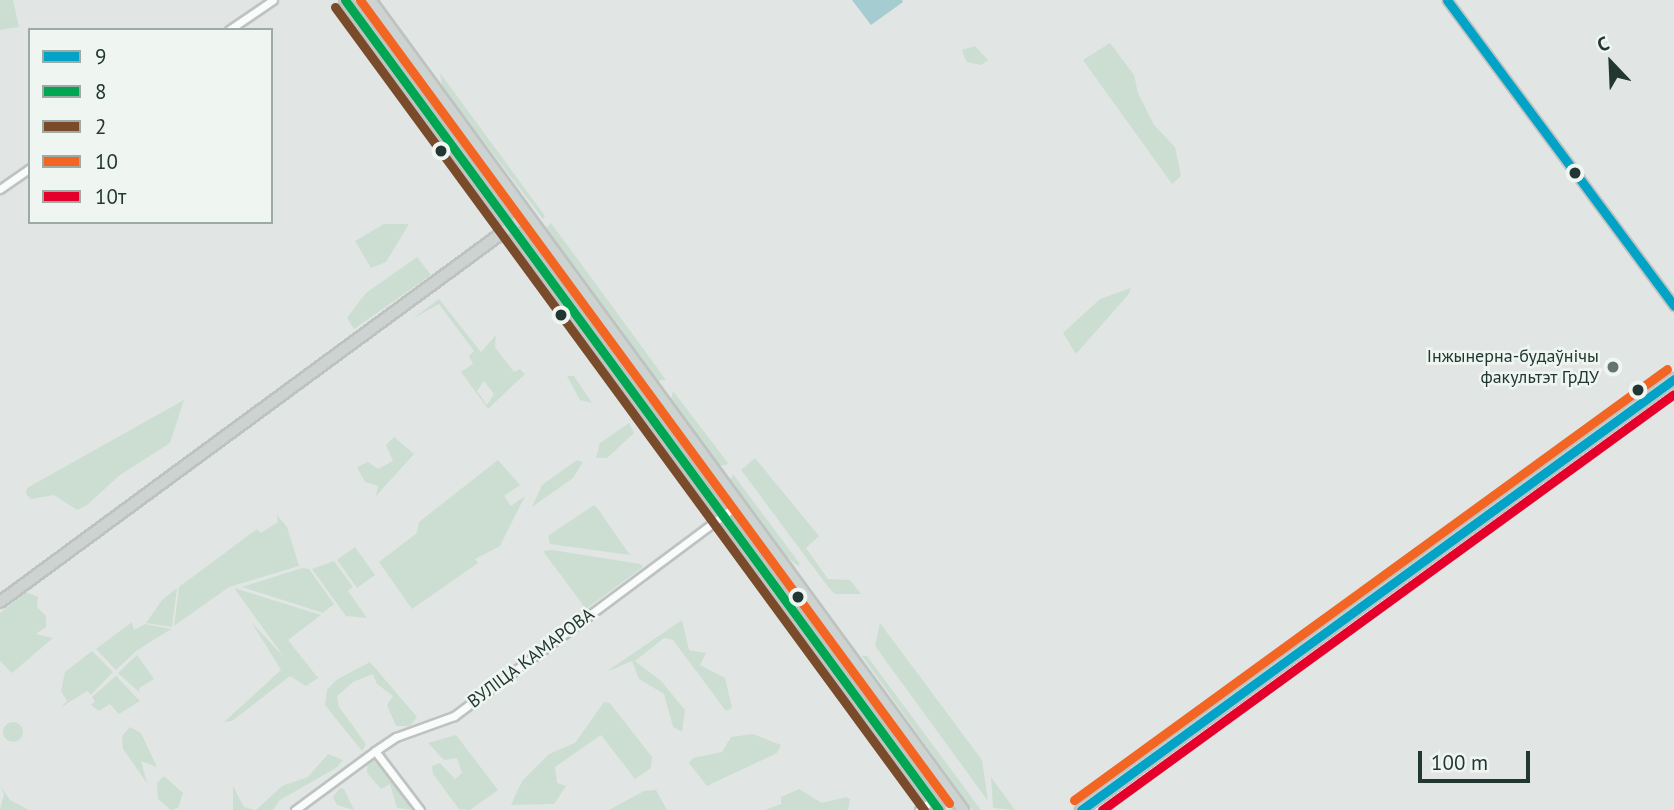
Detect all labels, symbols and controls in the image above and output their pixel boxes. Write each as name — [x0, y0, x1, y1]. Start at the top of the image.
legend — [28, 28, 273, 224]
north arrow — [1576, 28, 1646, 98]
text: С — [1593, 31, 1612, 57]
text: 9 — [95, 43, 106, 70]
text: 8 — [95, 78, 106, 105]
text: 2 — [95, 113, 106, 140]
unlabelled marker — [434, 144, 448, 158]
text: 10 — [95, 148, 118, 175]
unlabelled marker — [1568, 166, 1582, 180]
text: 10т — [95, 183, 126, 210]
unlabelled marker — [554, 308, 568, 322]
place label: Інжынерна-будаўнічы факультэт ГрДУ — [1427, 346, 1599, 388]
marker: Інжынерна-будаўнічы факультэт ГрДУ — [1605, 359, 1621, 375]
unlabelled marker — [1631, 383, 1645, 397]
unlabelled marker — [791, 590, 805, 604]
street label: ВУЛІЦА КАМАРОВА — [463, 603, 599, 713]
scale bar — [1422, 736, 1534, 780]
text: 100 m — [1431, 749, 1488, 776]

